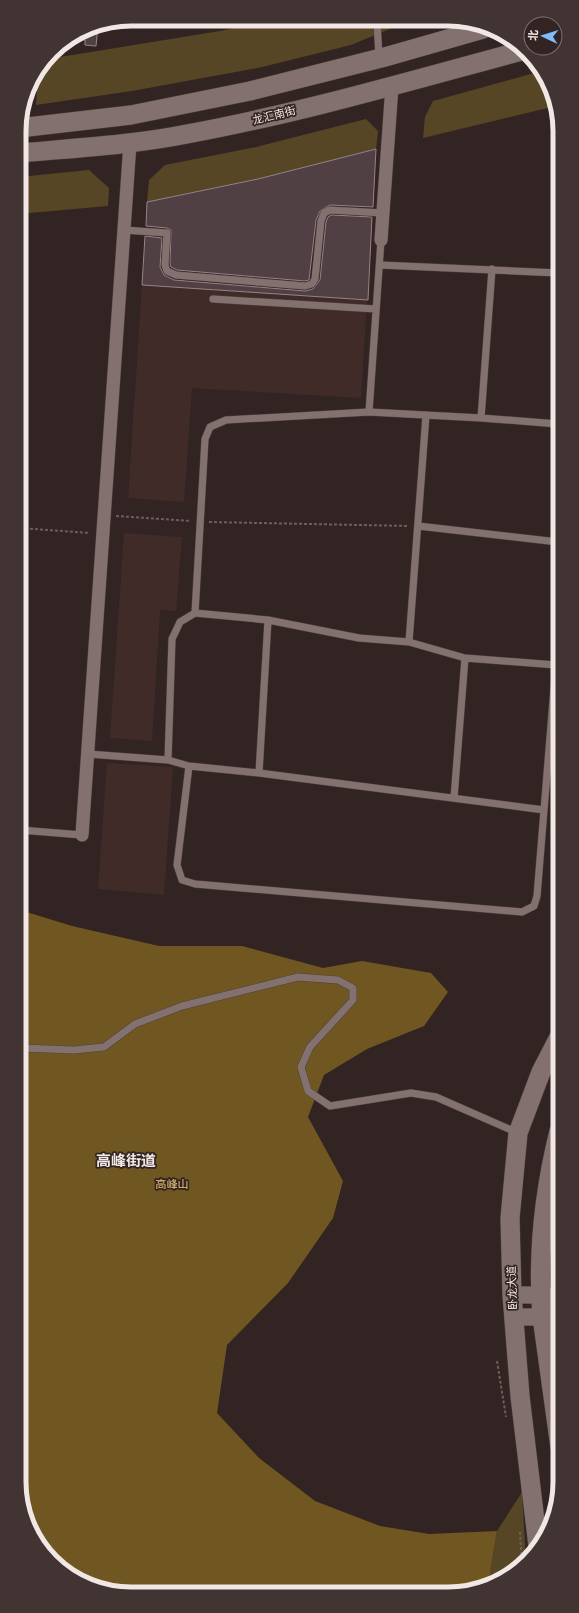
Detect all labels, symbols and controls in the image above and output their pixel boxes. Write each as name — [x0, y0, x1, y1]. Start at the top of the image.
north arrow — [523, 16, 563, 56]
text: 北 — [527, 29, 540, 41]
street label: 龙汇南街 — [251, 104, 297, 127]
district label: 高峰街道 — [96, 1152, 156, 1170]
park label: 高峰山 — [156, 1178, 189, 1191]
street label: 卧龙大道 — [505, 1266, 520, 1310]

